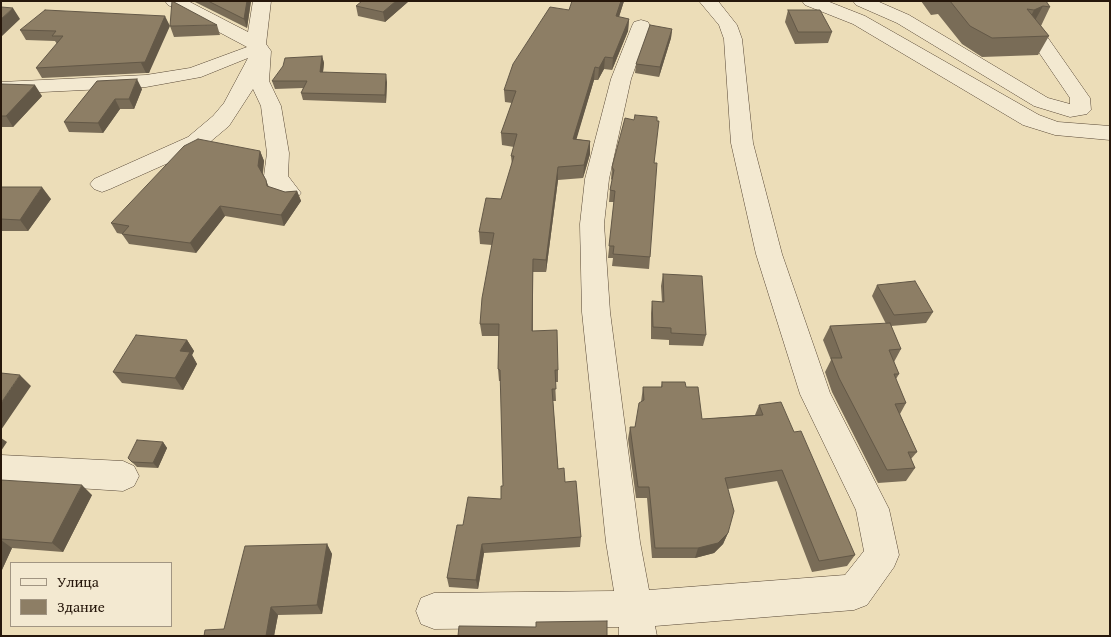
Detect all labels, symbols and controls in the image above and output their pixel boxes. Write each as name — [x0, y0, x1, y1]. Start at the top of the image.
legend — [10, 562, 172, 627]
text: Улица — [57, 571, 99, 592]
text: Здание — [57, 596, 105, 617]

